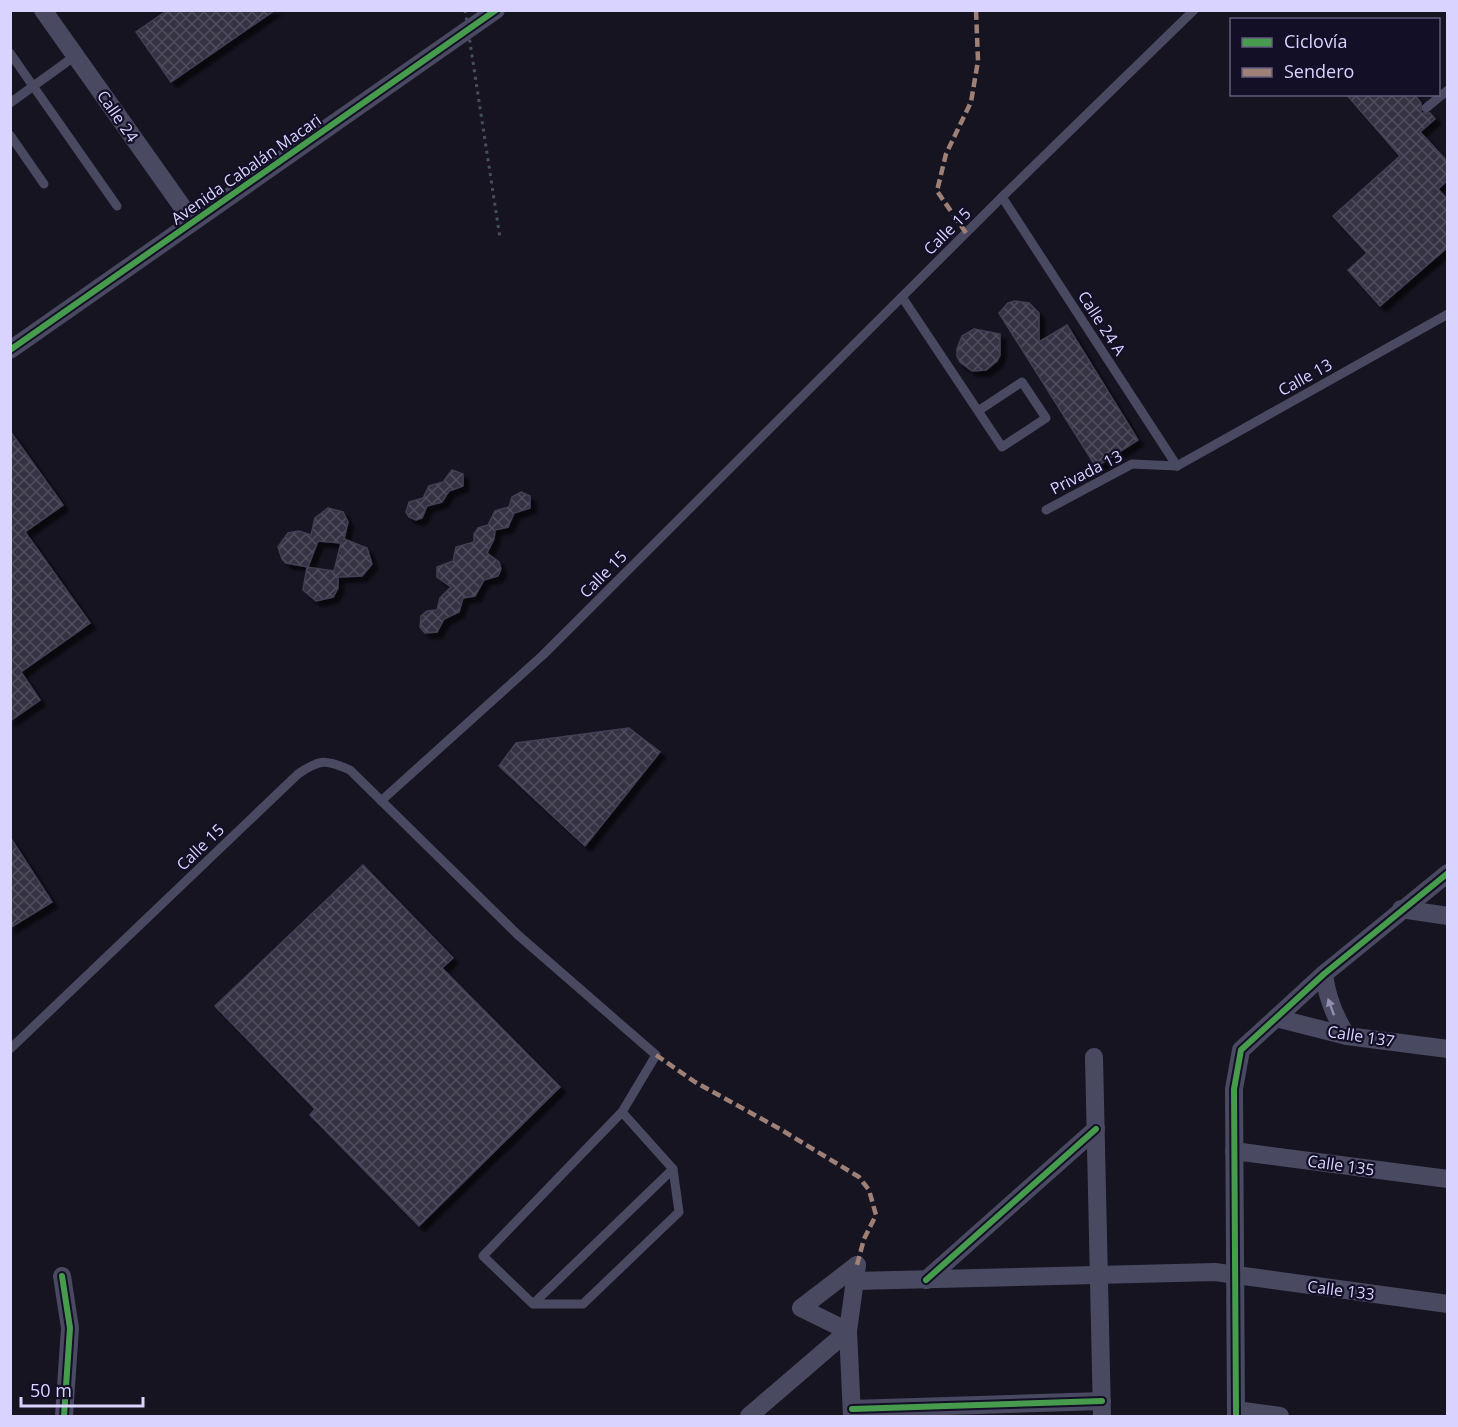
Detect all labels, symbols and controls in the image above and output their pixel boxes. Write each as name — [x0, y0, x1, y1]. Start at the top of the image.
legend — [1230, 18, 1440, 96]
text: Ciclovía — [1284, 29, 1347, 53]
text: Sendero — [1284, 59, 1354, 83]
street label: Calle 24 — [92, 86, 144, 146]
street label: Avenida Cabalán Macari — [166, 109, 326, 229]
street label: Calle 15 — [919, 203, 975, 259]
street label: Calle 24 A — [1073, 286, 1132, 360]
street label: Calle 13 — [1274, 353, 1336, 401]
street label: Privada 13 — [1046, 444, 1126, 500]
street label: Calle 15 — [575, 546, 631, 602]
street label: Calle 15 — [171, 819, 229, 875]
one-way arrow — [1326, 997, 1336, 1015]
street label: Calle 137 — [1326, 1020, 1396, 1052]
street label: Calle 135 — [1306, 1149, 1376, 1181]
street label: Calle 133 — [1306, 1275, 1376, 1305]
scale bar — [21, 1370, 142, 1408]
text: 50 m — [30, 1378, 72, 1402]

